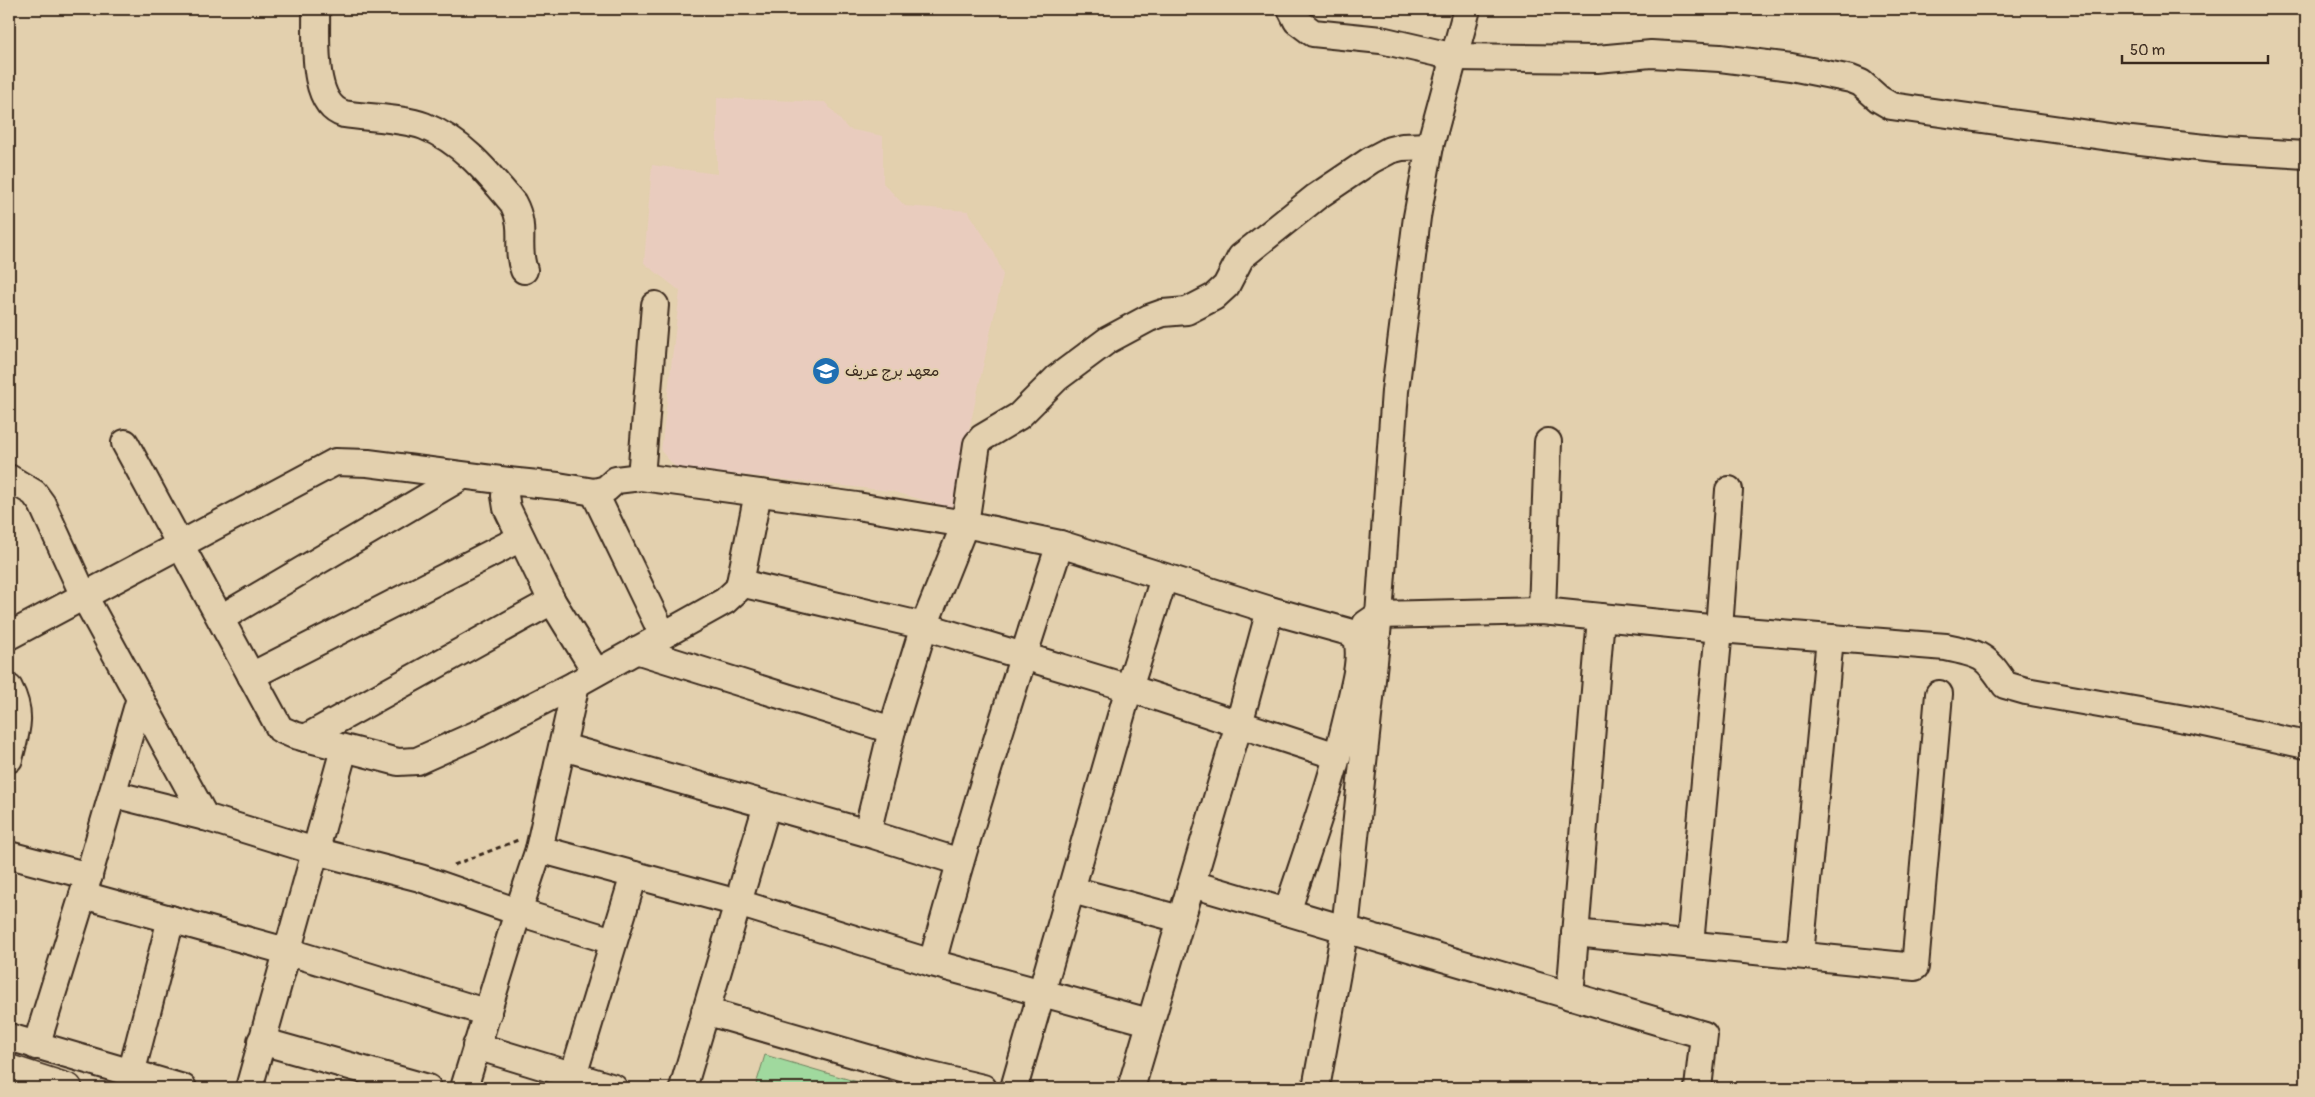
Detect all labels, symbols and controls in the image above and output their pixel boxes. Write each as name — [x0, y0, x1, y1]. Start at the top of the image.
scale bar — [2122, 32, 2269, 64]
text: 50 m — [2130, 41, 2165, 60]
school or university icon: معهد برج عريف — [811, 356, 841, 386]
place label: معهد برج عريف — [845, 362, 939, 381]

